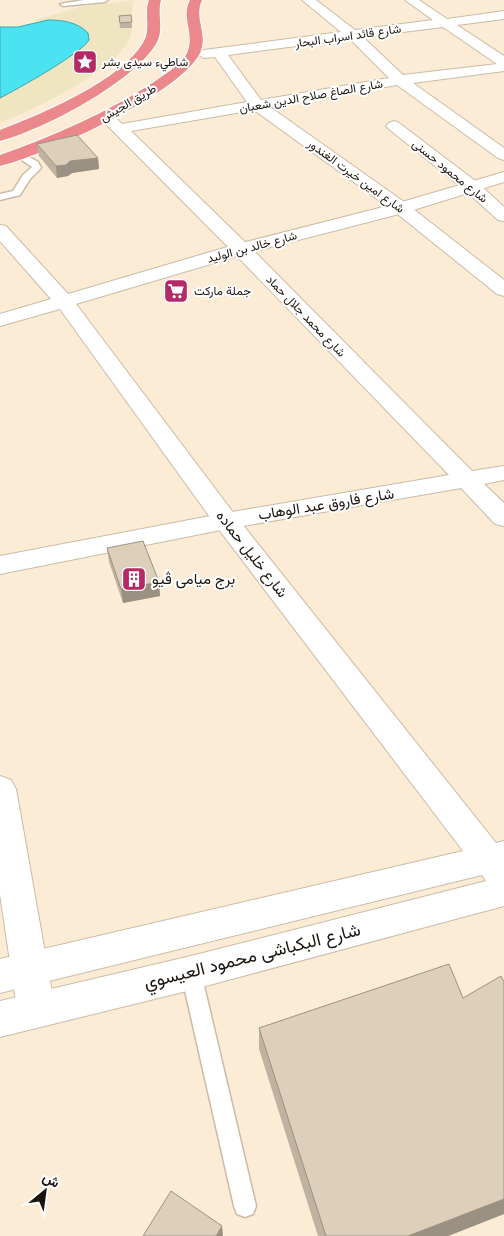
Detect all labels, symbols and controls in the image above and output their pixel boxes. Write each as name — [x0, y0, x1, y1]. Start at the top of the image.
street label: شارع قائد اسراب البحار — [293, 21, 402, 53]
place icon: شاطيء سيدى بشر — [72, 49, 98, 75]
place label: شاطيء سيدى بشر — [101, 54, 188, 72]
street label: شارع الصاغ صلاح الدين شعبان — [238, 75, 384, 117]
street label: طريق الجيش — [97, 80, 159, 125]
street label: شارع امين خيرت الغندور — [303, 135, 408, 217]
street label: شارع محمود حسنى — [408, 136, 491, 207]
street label: شارع خالد بن الوليد — [205, 227, 299, 268]
street label: شارع محمد جلال حماد — [262, 272, 349, 361]
supermarket icon: جملة ماركت — [163, 278, 189, 304]
place label: جملة ماركت — [194, 283, 251, 299]
street label: شارع فاروق عبد الوهاب — [257, 483, 396, 526]
street label: شارع خليل حماده — [211, 506, 292, 602]
building icon: برج ميامى ڤيو — [121, 566, 147, 592]
place label: برج ميامى ڤيو — [152, 569, 235, 590]
street label: شارع البكباشى محمود العيسوي — [141, 917, 364, 997]
north arrow — [20, 1166, 70, 1216]
text: ش — [39, 1168, 63, 1193]

